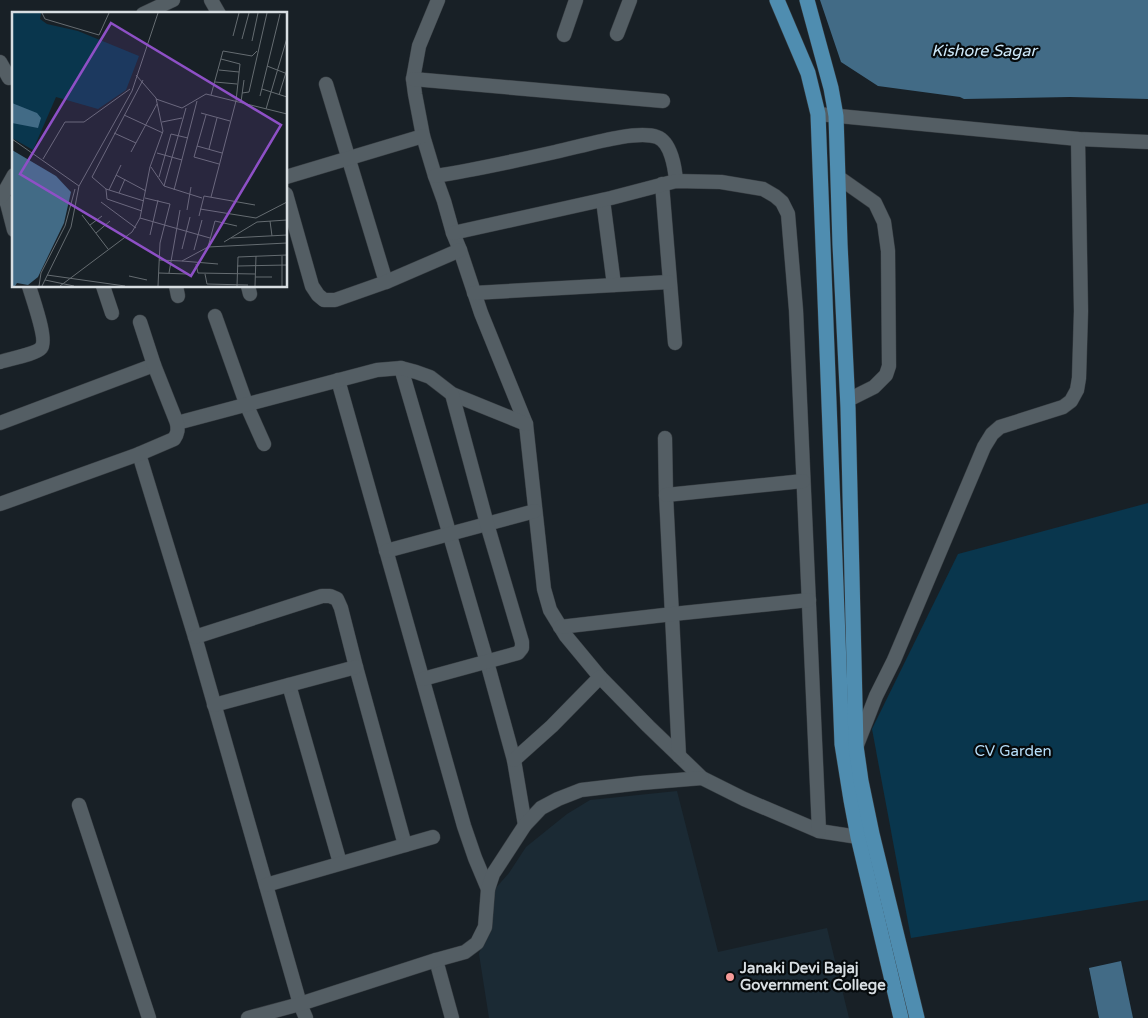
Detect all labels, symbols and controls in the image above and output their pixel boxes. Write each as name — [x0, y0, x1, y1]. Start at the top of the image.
inset map — [12, 12, 288, 288]
water label: Kishore Sagar — [931, 41, 1038, 61]
park label: CV Garden — [974, 742, 1052, 760]
place label: Janaki Devi Bajaj Government College — [739, 959, 886, 995]
marker: Janaki Devi Bajaj Government College — [724, 971, 736, 983]

